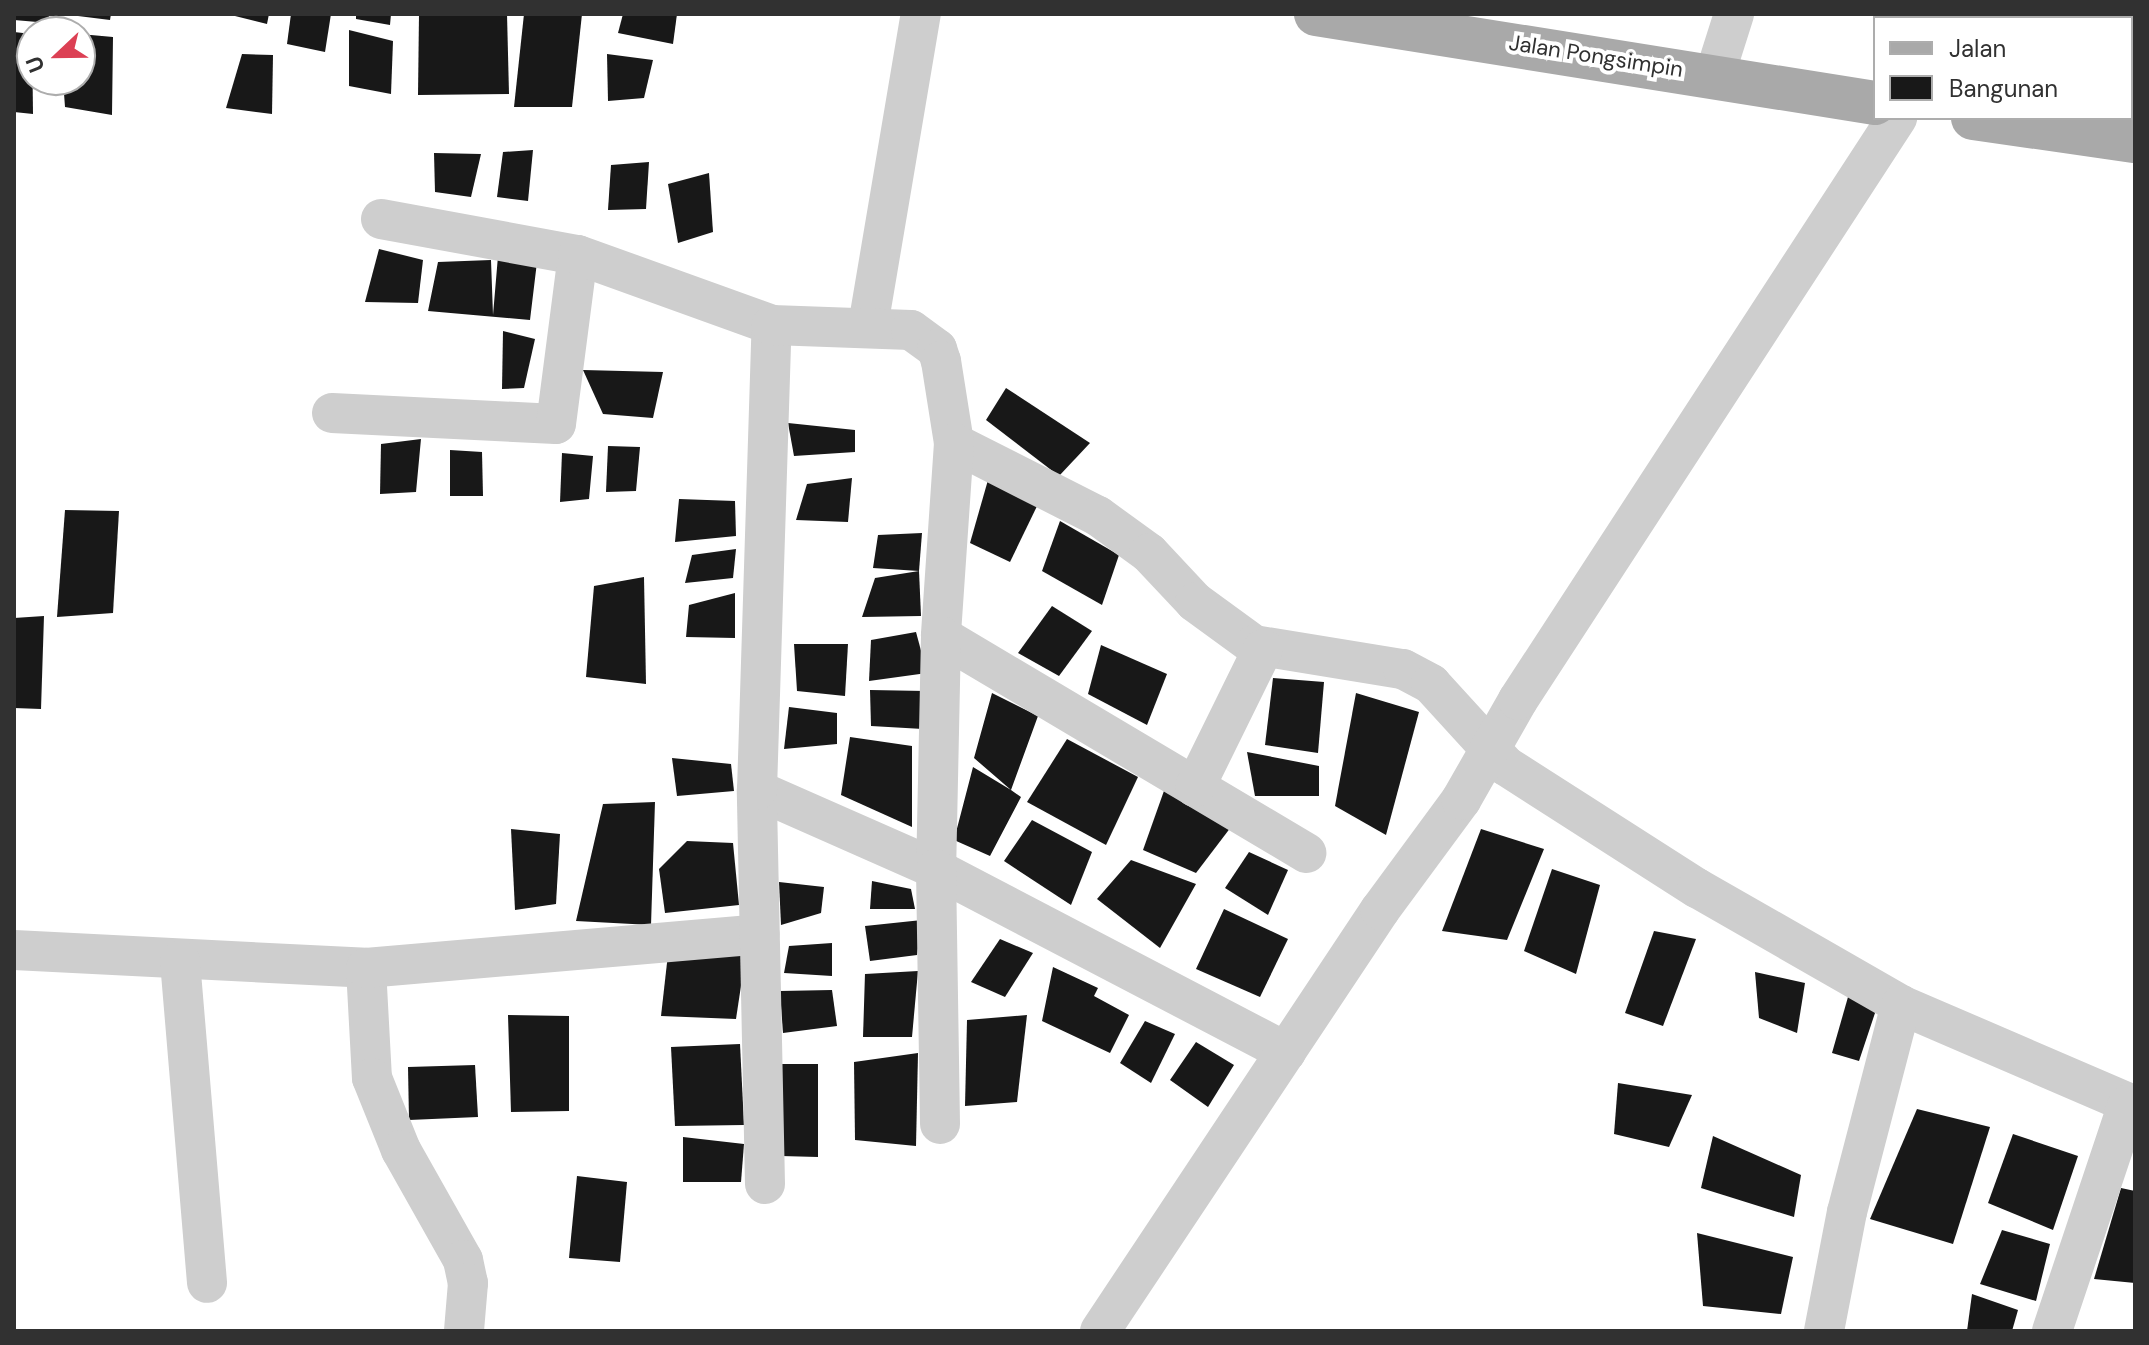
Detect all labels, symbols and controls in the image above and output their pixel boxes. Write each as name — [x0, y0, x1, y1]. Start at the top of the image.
north arrow — [16, 16, 96, 96]
legend — [1873, 16, 2133, 120]
street label: Jalan Pongsimpin — [1507, 29, 1685, 83]
text: Jalan — [1949, 33, 2006, 64]
text: U — [19, 52, 51, 77]
text: Bangunan — [1949, 73, 2058, 104]

